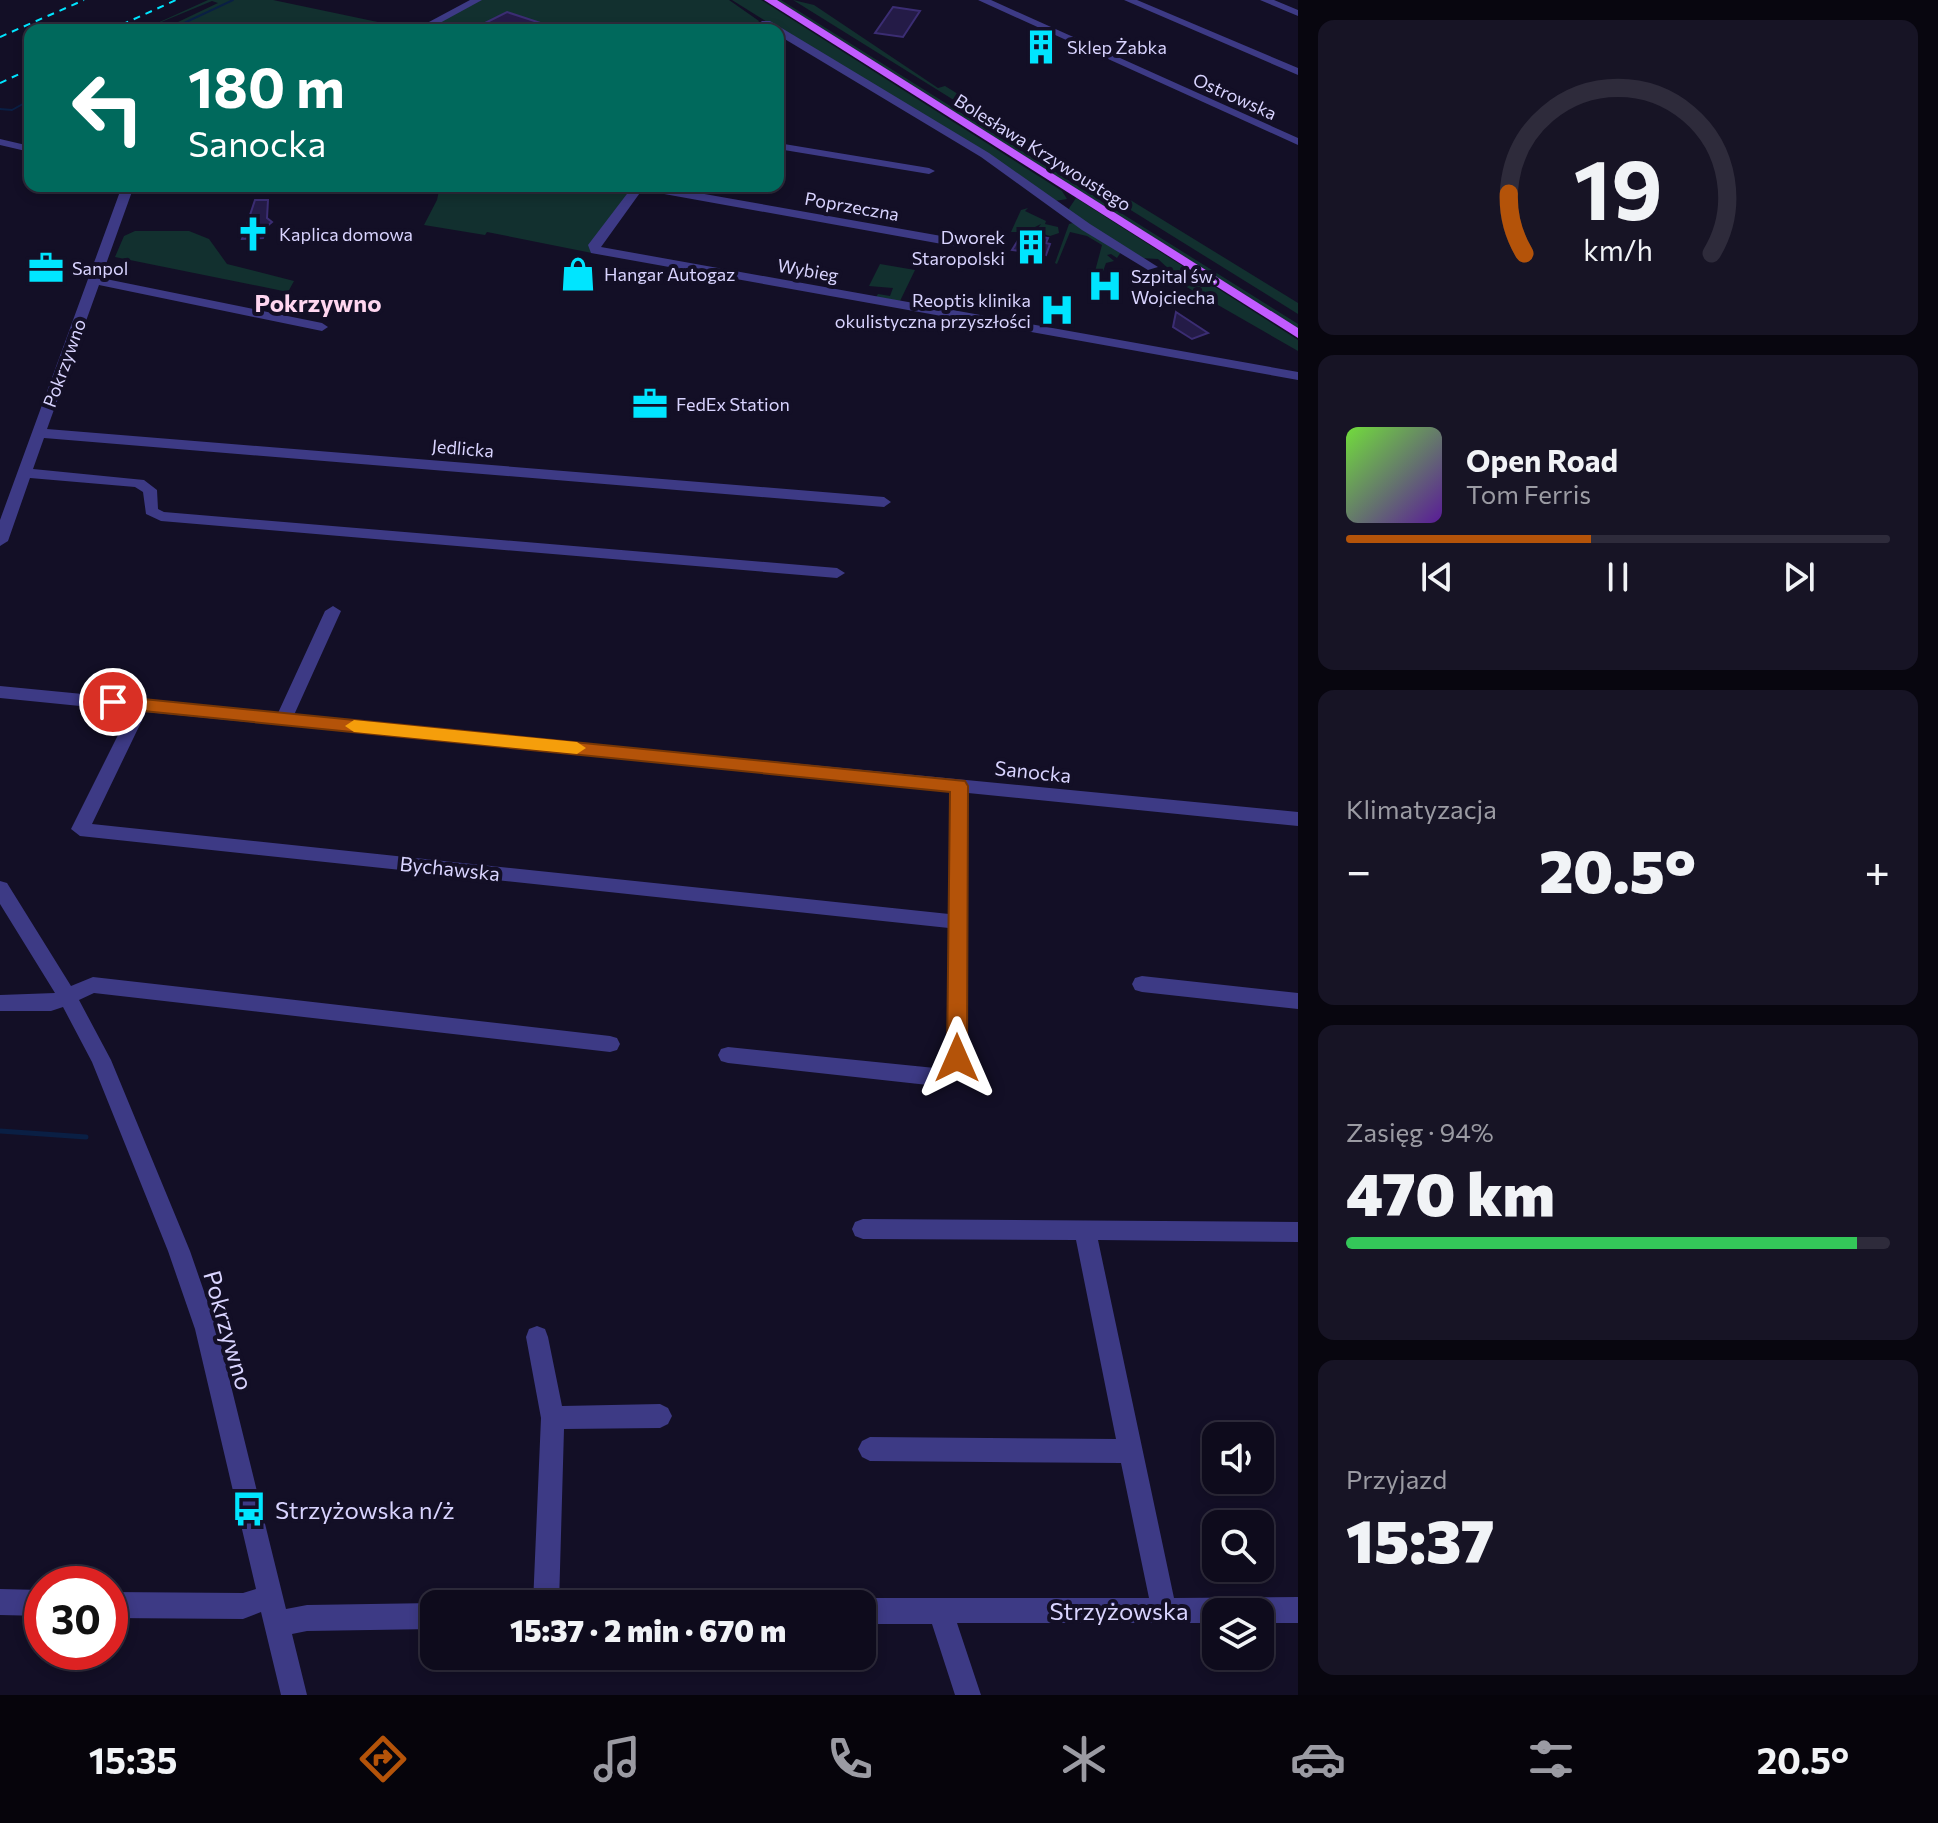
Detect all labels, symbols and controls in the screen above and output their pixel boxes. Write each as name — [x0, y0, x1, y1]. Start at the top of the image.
building icon: Sklep Żabka — [1022, 28, 1060, 66]
place label: Sklep Żabka — [1067, 36, 1167, 58]
text: 180 m — [188, 51, 345, 120]
icon: left — [56, 56, 160, 160]
street label: Ostrowska — [1190, 68, 1280, 124]
street label: Bolesława Krzywoustego — [951, 89, 1135, 215]
text: Sanocka — [188, 120, 326, 164]
text: 19 — [1574, 134, 1662, 236]
street label: Poprzeczna — [803, 187, 901, 225]
church icon: Kaplica domowa — [234, 215, 272, 253]
place label: Kaplica domowa — [279, 223, 413, 245]
place label: Dworek Staropolski — [912, 226, 1005, 269]
building icon: Dworek Staropolski — [1012, 228, 1050, 266]
text: km/h — [1583, 232, 1653, 267]
office icon: Sanpol — [27, 249, 65, 287]
street label: Wybieg — [776, 254, 840, 286]
shop icon: Hangar Autogaz — [559, 255, 597, 293]
place label: Sanpol — [72, 257, 128, 279]
place label: Hangar Autogaz — [604, 263, 735, 285]
place label: Szpital św. Wojciecha — [1131, 265, 1216, 308]
hospital icon: Szpital św. Wojciecha — [1086, 267, 1124, 305]
district label: Pokrzywno — [255, 288, 381, 317]
place label: Reoptis klinika okulistyczna przyszłości — [835, 289, 1031, 332]
hospital icon: Reoptis klinika okulistyczna przyszłości — [1038, 291, 1076, 329]
street label: Pokrzywno — [38, 316, 90, 410]
office icon: FedEx Station — [631, 385, 669, 423]
place label: FedEx Station — [676, 393, 790, 415]
street label: Jedlicka — [431, 434, 495, 462]
text: Open Road — [1466, 441, 1618, 478]
text: Tom Ferris — [1466, 478, 1591, 509]
icon: previous — [1415, 555, 1459, 599]
icon: pause — [1596, 555, 1640, 599]
icon: next — [1777, 555, 1821, 599]
pin — [79, 668, 147, 736]
icon: arrive — [91, 680, 135, 724]
street label: Sanocka — [994, 755, 1072, 787]
text: Klimatyzacja — [1346, 793, 1497, 824]
text: 20.5° — [1539, 832, 1696, 905]
text: − — [1346, 842, 1371, 896]
text: + — [1864, 842, 1890, 896]
street label: Bychawska — [399, 851, 501, 885]
position arrow — [915, 1016, 999, 1100]
text: Zasięg · 94% — [1346, 1116, 1494, 1147]
text: 470 km — [1346, 1155, 1555, 1228]
street label: Pokrzywno — [198, 1267, 260, 1393]
map controls — [1202, 1422, 1274, 1670]
button: sound — [1202, 1422, 1274, 1494]
text: Przyjazd — [1346, 1463, 1447, 1494]
bus stop icon: Strzyżowska n/ż — [230, 1490, 268, 1528]
place label: Strzyżowska n/ż — [275, 1495, 455, 1524]
text: 15:37 — [1346, 1502, 1494, 1575]
button: search — [1202, 1510, 1274, 1582]
speed limit sign: 30 — [24, 1566, 128, 1670]
street label: Strzyżowska — [1049, 1596, 1189, 1625]
button: layers — [1202, 1598, 1274, 1670]
text: 15:37 · 2 min · 670 m — [510, 1611, 786, 1648]
icon: directions — [355, 1731, 411, 1787]
icon: music — [589, 1731, 645, 1787]
icon: phone — [822, 1731, 878, 1787]
icon: climate — [1056, 1731, 1112, 1787]
icon: car — [1290, 1731, 1346, 1787]
icon: filters — [1523, 1731, 1579, 1787]
text: 15:35 — [89, 1737, 178, 1781]
text: 20.5° — [1757, 1737, 1849, 1781]

